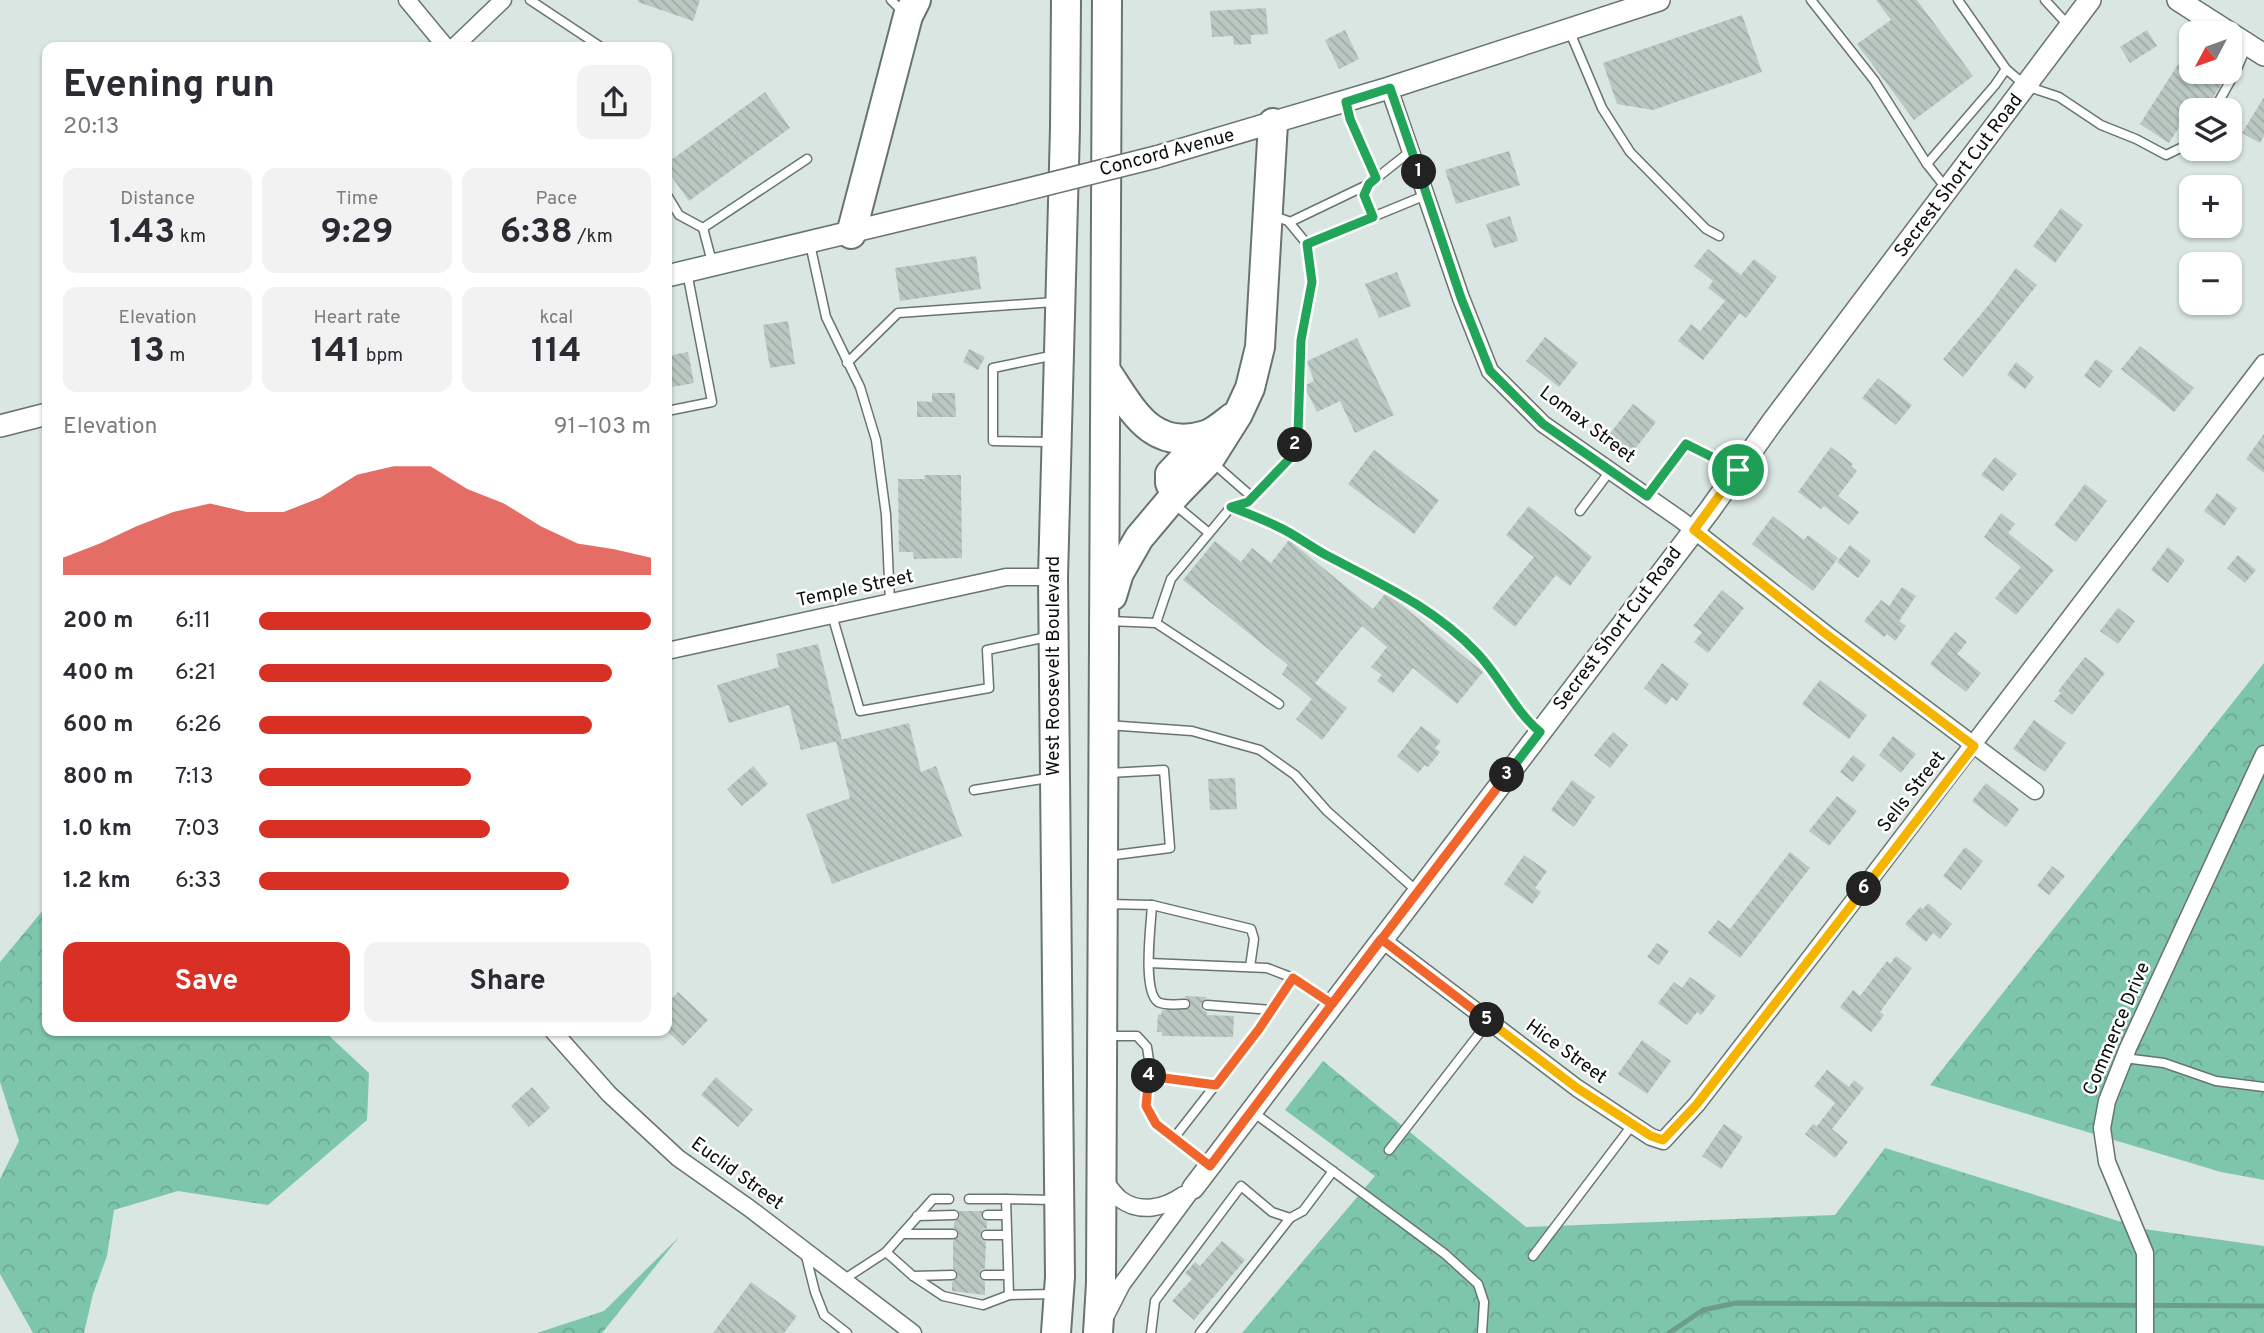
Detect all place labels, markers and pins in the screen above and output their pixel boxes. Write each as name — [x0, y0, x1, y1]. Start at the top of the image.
pin: 1 — [1402, 154, 1436, 190]
pin: 2 — [1278, 428, 1312, 462]
pin — [1708, 440, 1768, 500]
pin: 3 — [1490, 758, 1524, 792]
pin: 6 — [1846, 872, 1882, 906]
pin: 5 — [1470, 1002, 1504, 1038]
pin: 4 — [1132, 1058, 1166, 1094]

